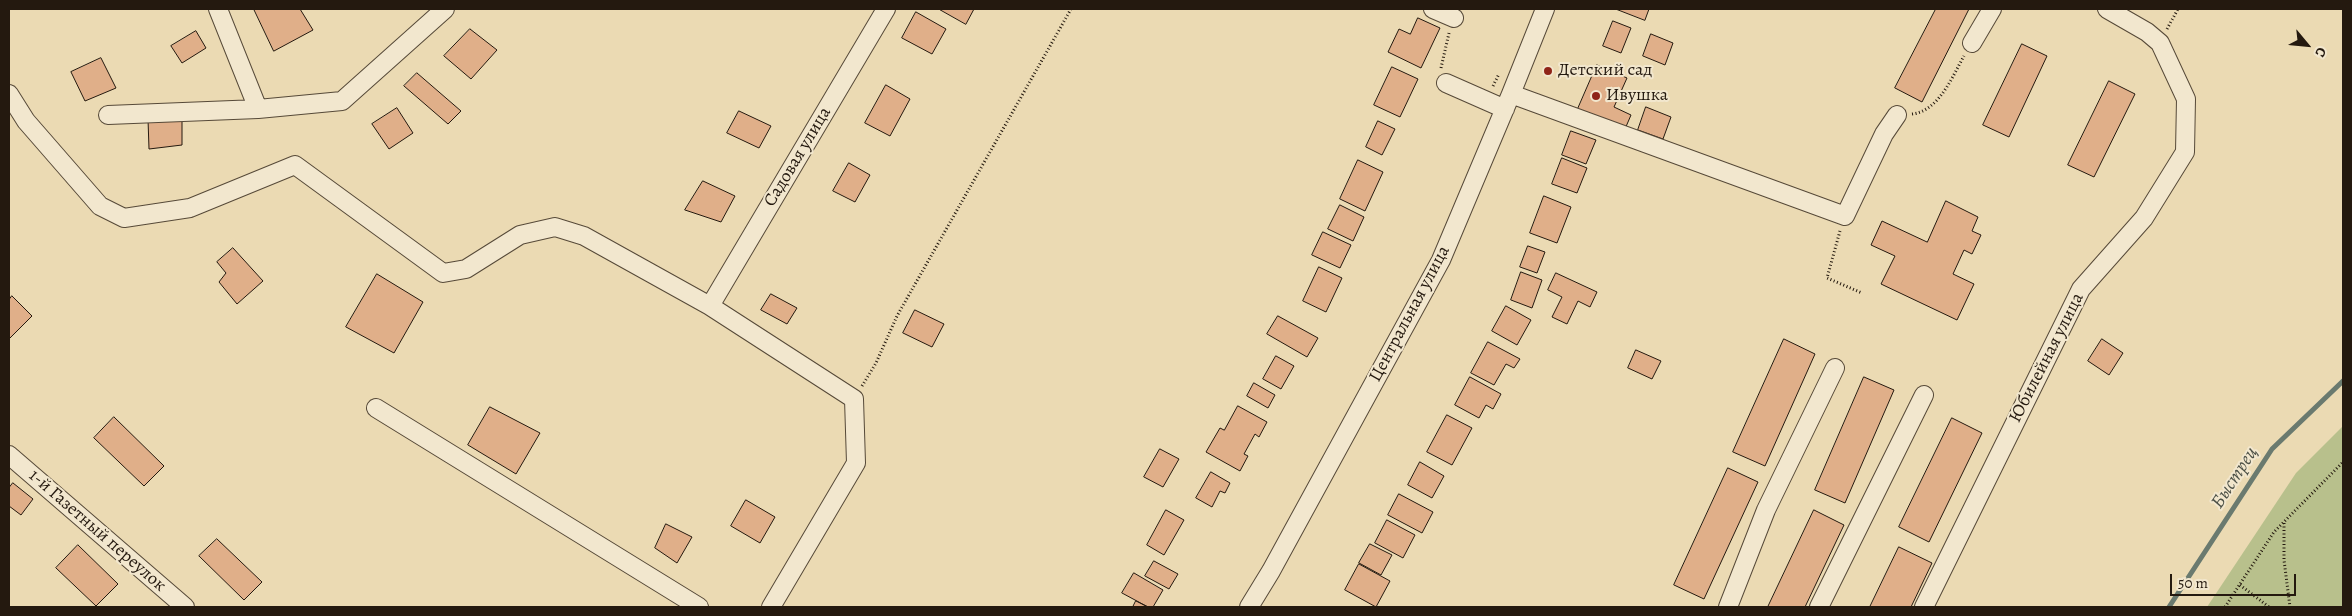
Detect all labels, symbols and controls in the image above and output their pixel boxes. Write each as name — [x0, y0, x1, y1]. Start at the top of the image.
north arrow — [2282, 20, 2332, 70]
text: С — [2310, 44, 2331, 61]
place label: Детский сад — [1558, 60, 1652, 82]
marker: Детский сад — [1542, 65, 1554, 77]
place label: Ивушка — [1606, 85, 1668, 107]
marker: Ивушка — [1590, 90, 1602, 102]
street label: Садовая улица — [760, 103, 836, 211]
street label: Центральная улица — [1365, 242, 1455, 386]
street label: Юбилейная улица — [2005, 290, 2089, 426]
water label: Быстрец — [2207, 443, 2263, 513]
street label: 1-й Газетный переулок — [24, 465, 170, 597]
scale bar — [2172, 564, 2298, 596]
text: 50 m — [2178, 573, 2208, 593]

